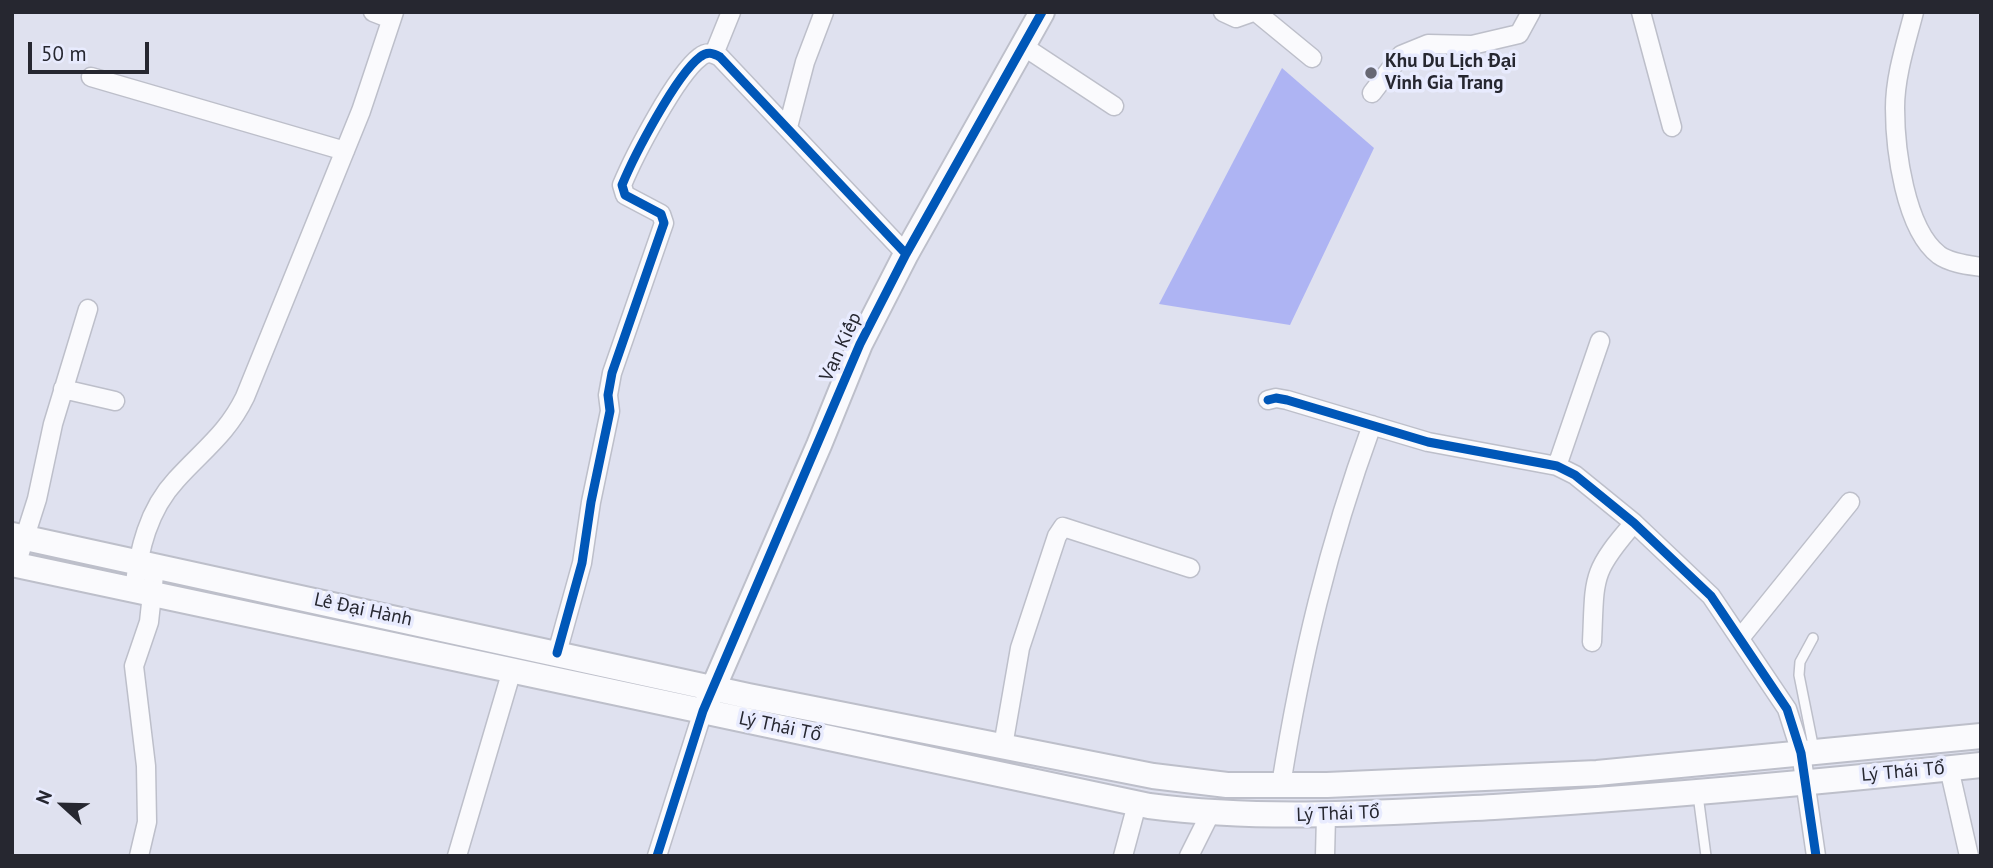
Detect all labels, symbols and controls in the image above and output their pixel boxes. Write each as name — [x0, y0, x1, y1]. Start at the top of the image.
scale bar — [32, 28, 152, 72]
text: 50 m — [41, 40, 87, 67]
place label: Khu Du Lịch Đại Vinh Gia Trang — [1385, 51, 1516, 95]
marker: Khu Du Lịch Đại Vinh Gia Trang — [1363, 65, 1379, 81]
street label: Vạn Kiếp — [815, 309, 867, 385]
street label: Lê Đại Hành — [312, 588, 414, 632]
street label: Lý Thái Tổ — [737, 707, 823, 747]
street label: Lý Thái Tổ — [1860, 757, 1946, 787]
north arrow — [28, 770, 98, 840]
text: N — [30, 787, 57, 807]
street label: Lý Thái Tổ — [1296, 801, 1380, 827]

